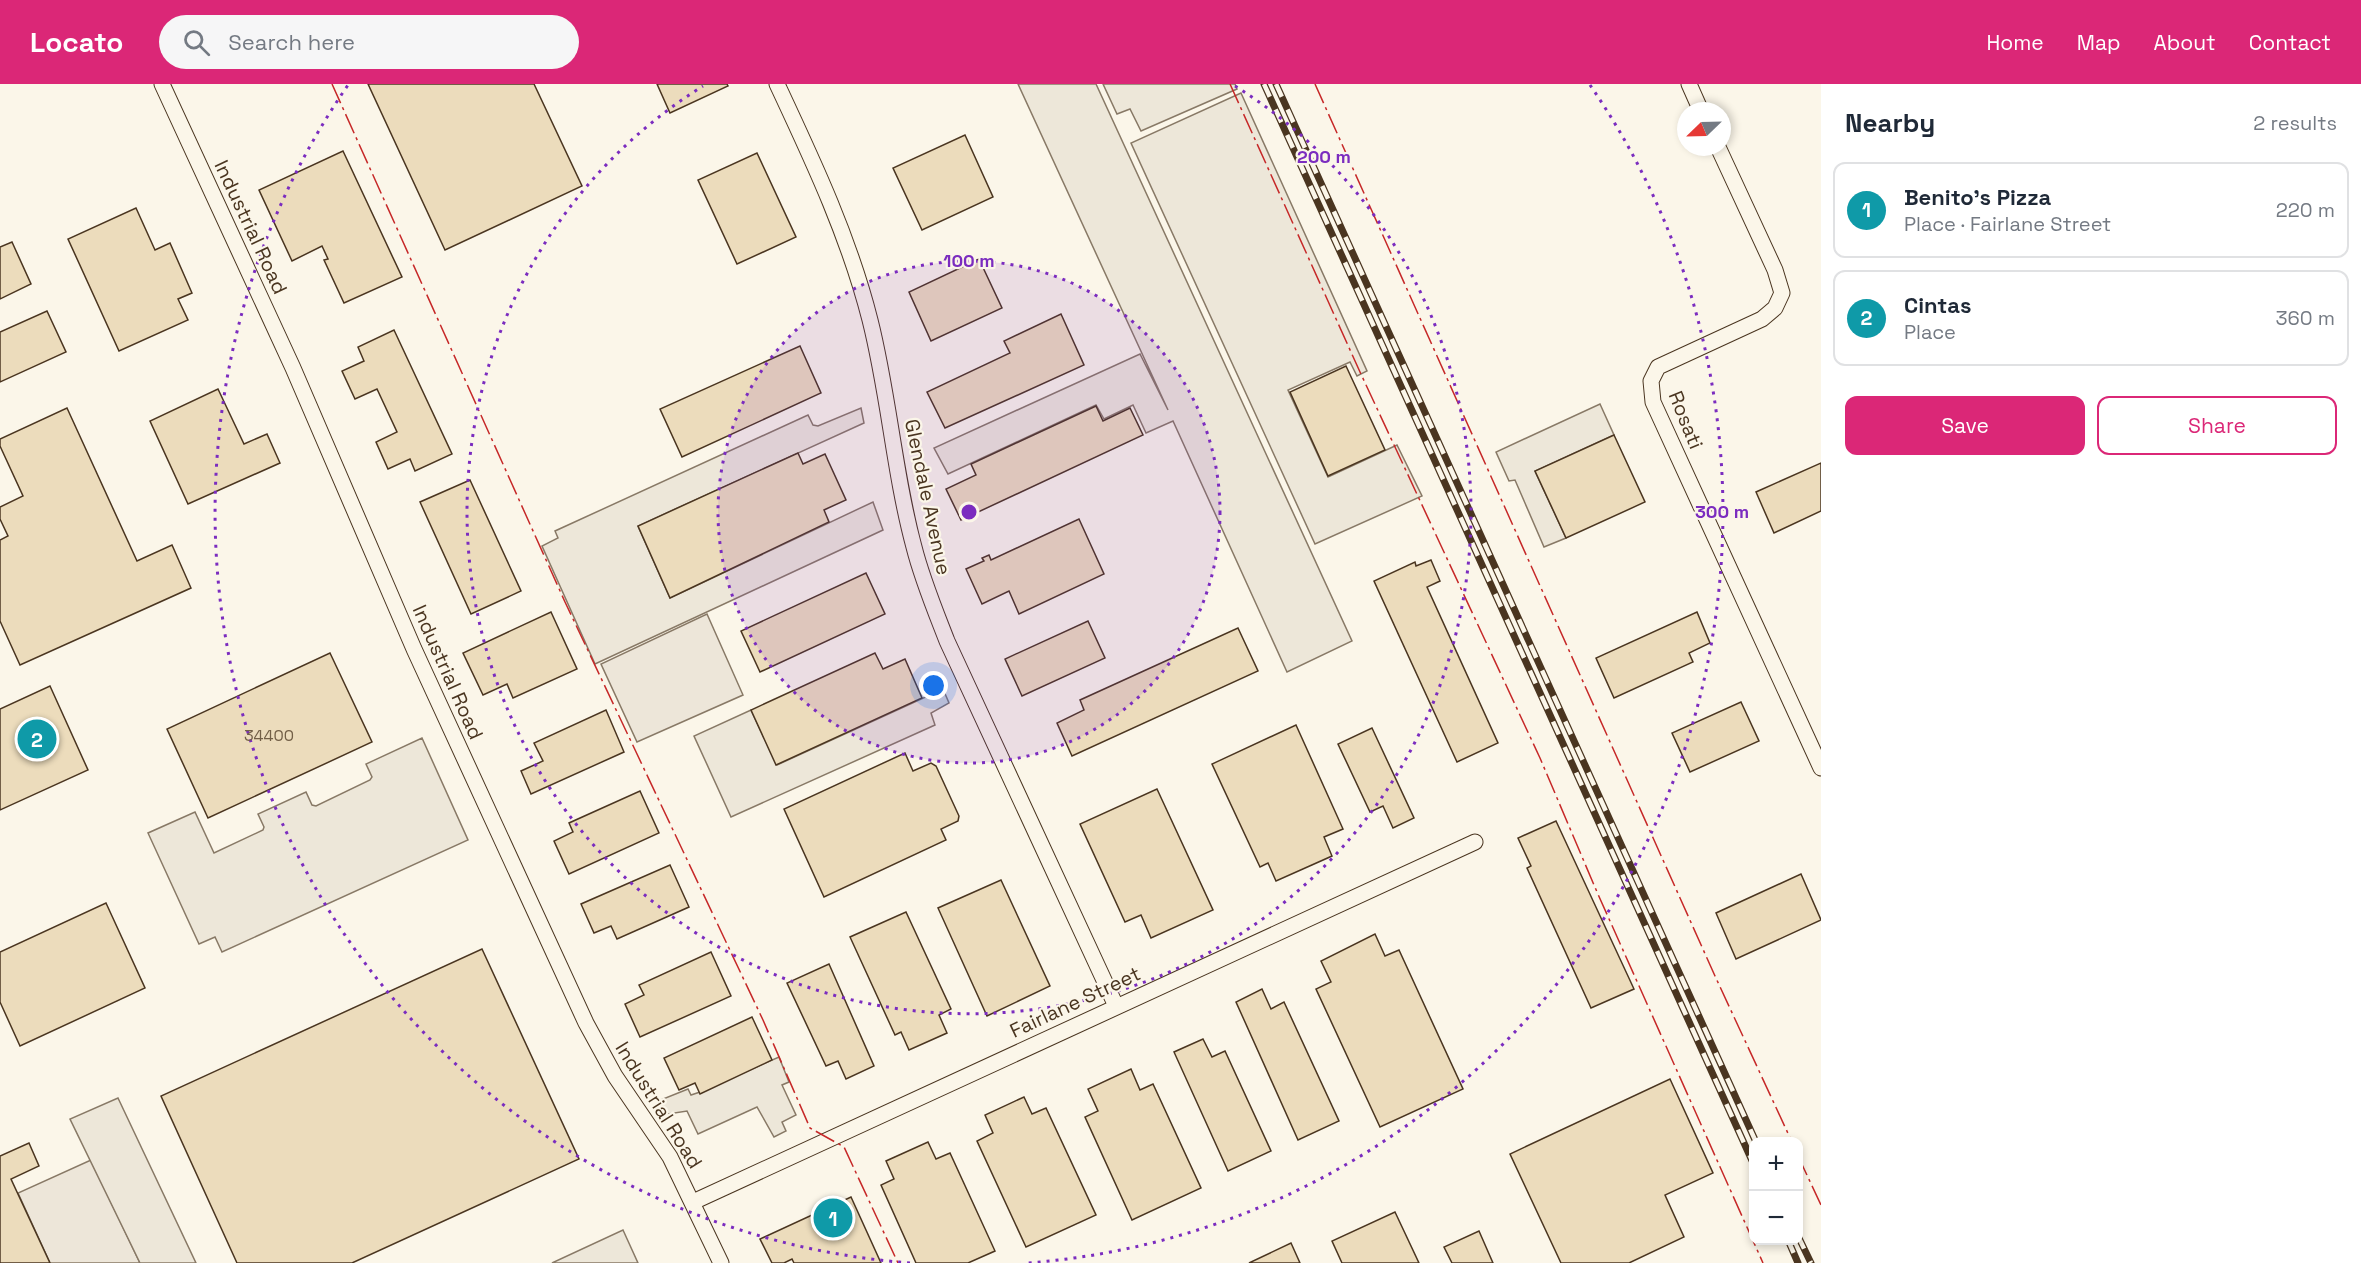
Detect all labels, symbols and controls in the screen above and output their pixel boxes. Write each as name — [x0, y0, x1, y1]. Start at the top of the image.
search box — [159, 15, 579, 69]
text: Locato — [30, 24, 123, 60]
icon: search — [180, 26, 213, 59]
text: Search here — [228, 28, 355, 56]
text: Home — [1986, 29, 2044, 56]
text: Map — [2077, 29, 2121, 56]
text: About — [2154, 29, 2216, 56]
text: Contact — [2249, 29, 2331, 56]
north arrow — [1677, 102, 1731, 156]
text: Nearby — [1845, 106, 1935, 140]
text: 2 results — [2253, 110, 2337, 136]
text: 200 m — [1297, 145, 1351, 168]
street label: Industrial Road — [209, 156, 293, 298]
text: Benito's Pizza — [1904, 183, 2051, 211]
text: 1 — [1862, 197, 1871, 223]
text: 220 m — [2276, 197, 2335, 223]
text: Place · Fairlane Street — [1904, 211, 2111, 237]
text: 100 m — [943, 249, 995, 272]
text: Cintas — [1904, 291, 1971, 319]
text: 2 — [1861, 305, 1872, 331]
text: 360 m — [2276, 305, 2335, 331]
text: Place — [1904, 319, 1956, 345]
street label: Rosati — [1663, 387, 1709, 453]
button: Save — [1845, 396, 2085, 455]
button: Share — [2097, 396, 2337, 455]
street label: Glendale Avenue — [899, 417, 957, 577]
text: 300 m — [1695, 500, 1749, 523]
centre of rings — [959, 502, 979, 522]
street label: Industrial Road — [407, 601, 489, 743]
your location — [919, 671, 948, 700]
pin: 2 — [18, 716, 57, 762]
house number: 34400 — [244, 725, 294, 746]
street label: Fairlane Street — [1005, 960, 1145, 1044]
street label: Industrial Road — [610, 1037, 708, 1173]
map controls — [1749, 1137, 1803, 1245]
button: + — [1749, 1137, 1803, 1191]
button: − — [1749, 1191, 1803, 1245]
pin: 1 — [814, 1196, 852, 1240]

